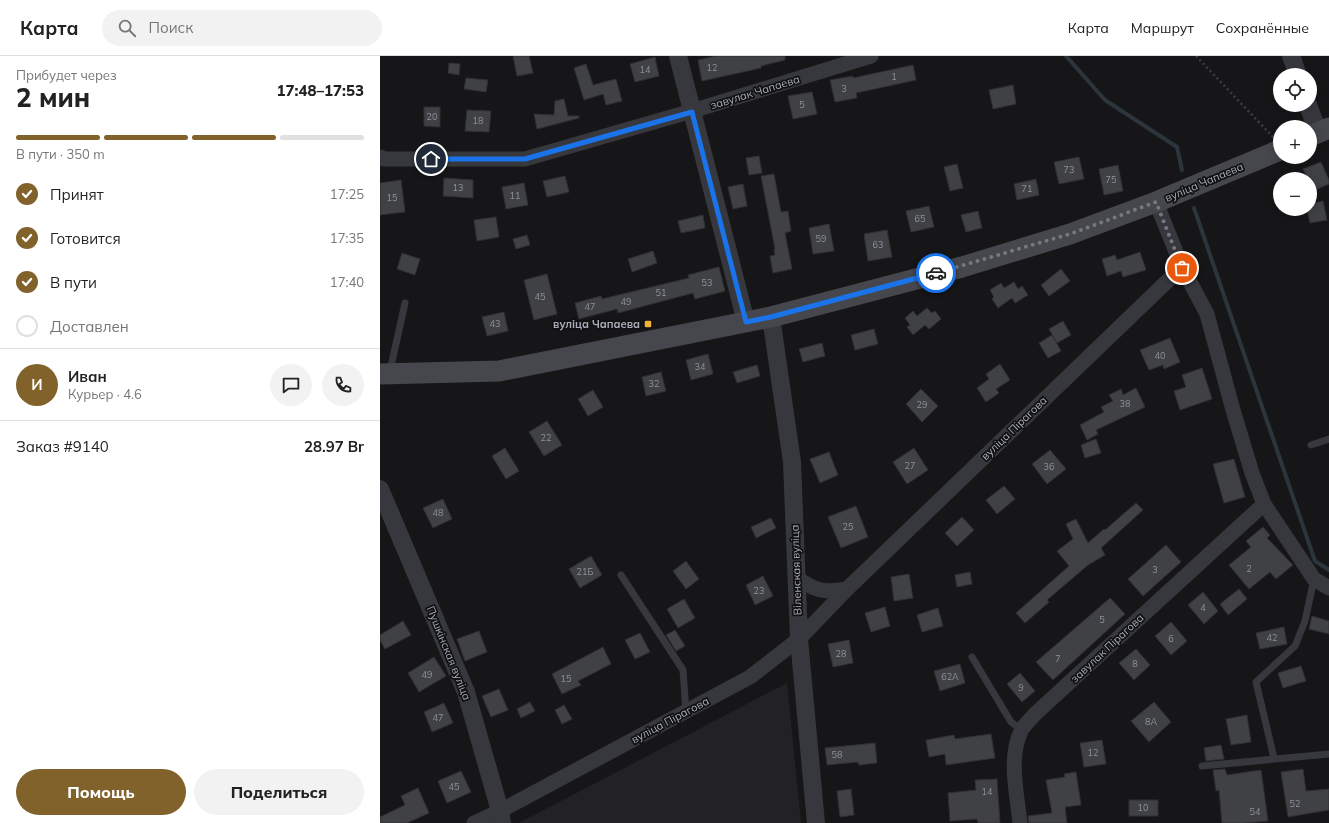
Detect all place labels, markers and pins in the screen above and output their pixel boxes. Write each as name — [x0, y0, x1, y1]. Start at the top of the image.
pin — [414, 142, 448, 176]
pin — [1165, 251, 1199, 285]
place label: вуліца Чапаева — [553, 317, 640, 331]
marker: вуліца Чапаева — [643, 319, 653, 329]

